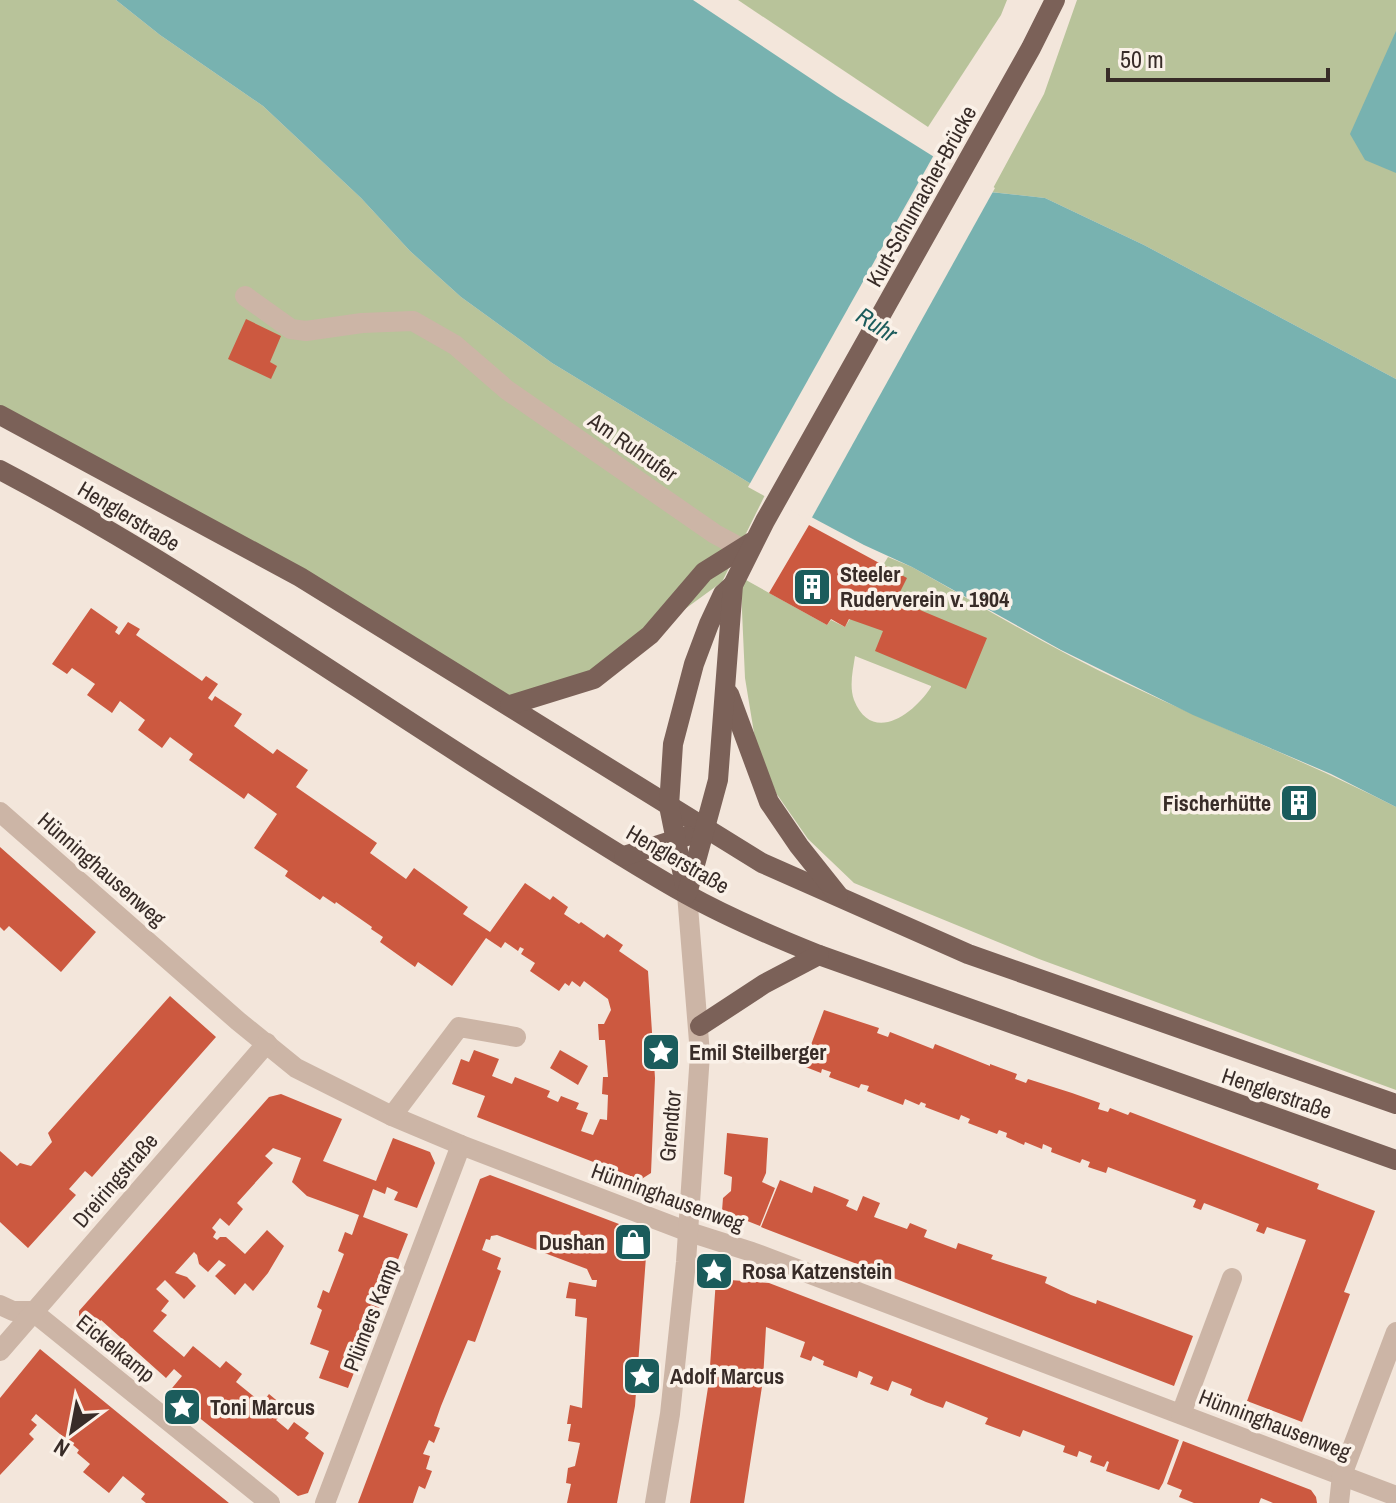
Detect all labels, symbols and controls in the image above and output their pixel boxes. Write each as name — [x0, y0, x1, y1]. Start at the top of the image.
scale bar — [1108, 32, 1328, 82]
text: 50 m — [1120, 43, 1164, 75]
street label: Kurt-Schumacher-Brücke — [859, 100, 983, 292]
water label: Ruhr — [850, 299, 905, 350]
street label: Am Ruhrufer — [582, 405, 683, 489]
street label: Henglerstraße — [72, 474, 186, 558]
place label: Steeler Ruderverein v. 1904 — [840, 559, 1009, 614]
building icon: Steeler Ruderverein v. 1904 — [791, 566, 833, 608]
building icon: Fischerhütte — [1278, 782, 1320, 824]
place label: Fischerhütte — [1163, 788, 1271, 818]
street label: Hünninghausenweg — [32, 805, 172, 933]
street label: Henglerstraße — [621, 817, 735, 901]
place icon: Emil Steilberger — [640, 1031, 682, 1073]
place label: Emil Steilberger — [689, 1037, 826, 1067]
street label: Henglerstraße — [1218, 1060, 1336, 1126]
street label: Grendtor — [652, 1089, 688, 1163]
street label: Dreiringstraße — [66, 1126, 164, 1234]
street label: Hünninghausenweg — [587, 1155, 749, 1239]
shop icon: Dushan — [612, 1221, 654, 1263]
place label: Dushan — [539, 1227, 605, 1257]
place icon: Rosa Katzenstein — [693, 1250, 735, 1292]
street label: Plümers Kamp — [336, 1254, 406, 1376]
place label: Rosa Katzenstein — [742, 1256, 892, 1286]
street label: Eickelkamp — [70, 1307, 162, 1389]
place icon: Adolf Marcus — [621, 1355, 663, 1397]
place label: Adolf Marcus — [670, 1361, 784, 1391]
street label: Hünninghausenweg — [1195, 1381, 1355, 1467]
place icon: Toni Marcus — [161, 1386, 203, 1428]
north arrow — [32, 1391, 112, 1471]
place label: Toni Marcus — [210, 1392, 315, 1422]
text: N — [48, 1432, 75, 1464]

